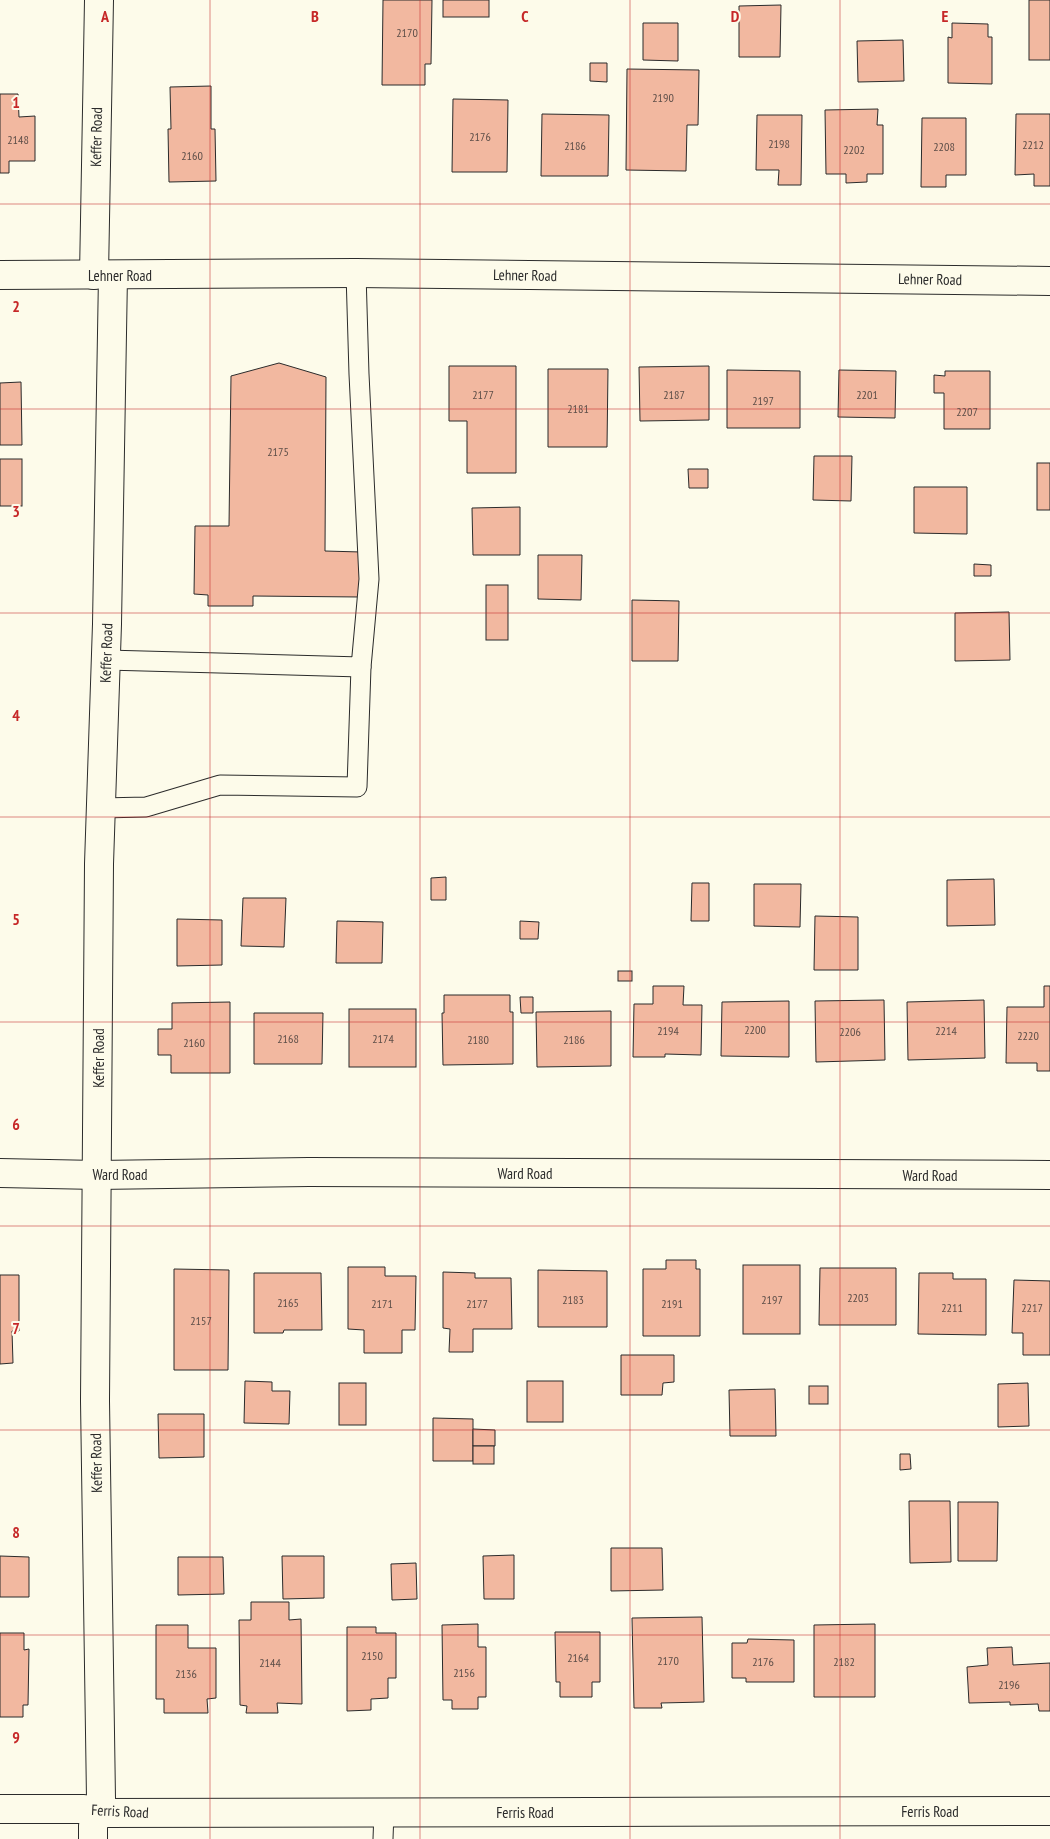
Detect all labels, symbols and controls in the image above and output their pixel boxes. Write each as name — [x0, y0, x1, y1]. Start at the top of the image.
text: A — [100, 6, 110, 26]
text: B — [311, 6, 319, 26]
text: C — [521, 6, 529, 26]
text: D — [731, 6, 740, 26]
text: E — [942, 6, 949, 26]
house number: 2170 — [396, 25, 418, 40]
house number: 2190 — [652, 90, 674, 105]
text: 1 — [12, 92, 20, 112]
street label: Keffer Road — [86, 107, 106, 167]
house number: 2176 — [469, 129, 491, 144]
house number: 2148 — [7, 132, 29, 147]
house number: 2198 — [768, 136, 790, 151]
house number: 2212 — [1022, 137, 1044, 152]
house number: 2186 — [564, 138, 586, 153]
house number: 2208 — [933, 139, 955, 154]
house number: 2202 — [843, 142, 865, 157]
house number: 2160 — [181, 148, 203, 163]
street label: Lehner Road — [493, 265, 557, 285]
street label: Lehner Road — [88, 266, 152, 285]
street label: Lehner Road — [898, 269, 962, 289]
text: 2 — [12, 296, 20, 316]
house number: 2177 — [472, 387, 494, 402]
house number: 2187 — [663, 387, 685, 402]
house number: 2201 — [856, 387, 878, 402]
house number: 2197 — [752, 393, 774, 408]
house number: 2181 — [567, 401, 589, 416]
house number: 2207 — [956, 404, 978, 419]
house number: 2175 — [267, 444, 289, 459]
text: 3 — [12, 501, 20, 521]
street label: Keffer Road — [95, 623, 117, 683]
text: 4 — [12, 705, 20, 725]
text: 5 — [12, 909, 20, 929]
house number: 2200 — [744, 1022, 766, 1037]
house number: 2194 — [657, 1023, 679, 1038]
house number: 2214 — [935, 1023, 957, 1038]
house number: 2206 — [839, 1024, 861, 1039]
street label: Keffer Road — [89, 1028, 108, 1088]
house number: 2220 — [1017, 1028, 1039, 1043]
house number: 2168 — [277, 1031, 299, 1046]
house number: 2174 — [372, 1031, 394, 1046]
house number: 2180 — [467, 1032, 489, 1047]
house number: 2186 — [563, 1032, 585, 1047]
house number: 2160 — [183, 1035, 205, 1050]
text: 6 — [12, 1114, 20, 1134]
street label: Ward Road — [498, 1164, 552, 1183]
street label: Ward Road — [93, 1165, 147, 1184]
street label: Ward Road — [903, 1166, 957, 1185]
house number: 2203 — [847, 1290, 869, 1305]
house number: 2183 — [562, 1292, 584, 1307]
house number: 2197 — [761, 1292, 783, 1307]
house number: 2165 — [277, 1295, 299, 1310]
house number: 2171 — [371, 1296, 393, 1311]
house number: 2177 — [466, 1296, 488, 1311]
house number: 2191 — [661, 1296, 683, 1311]
house number: 2211 — [941, 1300, 963, 1315]
house number: 2217 — [1021, 1300, 1043, 1315]
house number: 2157 — [190, 1313, 212, 1328]
text: 7 — [12, 1318, 20, 1338]
street label: Keffer Road — [86, 1433, 106, 1493]
text: 8 — [12, 1522, 20, 1542]
house number: 2150 — [361, 1648, 383, 1663]
house number: 2164 — [567, 1650, 589, 1665]
house number: 2170 — [657, 1653, 679, 1668]
house number: 2176 — [752, 1654, 774, 1669]
house number: 2182 — [833, 1654, 855, 1669]
house number: 2144 — [259, 1655, 281, 1670]
house number: 2156 — [453, 1665, 475, 1680]
house number: 2136 — [175, 1666, 197, 1681]
house number: 2196 — [998, 1677, 1020, 1692]
text: 9 — [12, 1727, 20, 1747]
street label: Ferris Road — [91, 1800, 149, 1822]
street label: Ferris Road — [901, 1802, 959, 1821]
street label: Ferris Road — [496, 1803, 554, 1822]

